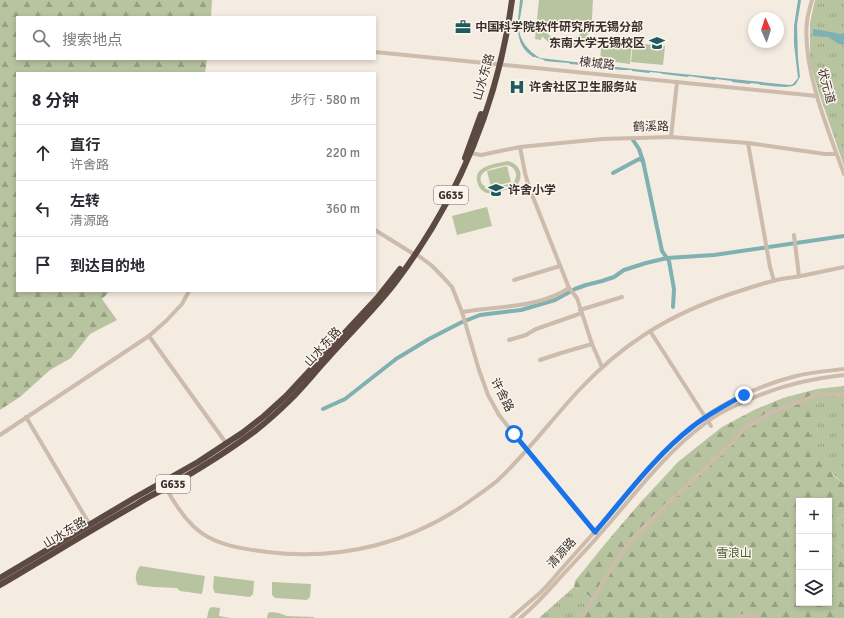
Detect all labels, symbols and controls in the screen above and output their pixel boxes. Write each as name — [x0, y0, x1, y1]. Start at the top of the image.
north arrow — [748, 12, 784, 48]
search box — [16, 16, 376, 60]
office icon: 中国科学院软件研究所无锡分部 — [454, 18, 472, 36]
place label: 中国科学院软件研究所无锡分部 — [475, 20, 643, 35]
icon: search — [30, 27, 52, 49]
text: 搜索地点 — [62, 31, 122, 49]
school or university icon: 东南大学无锡校区 — [648, 34, 666, 52]
place label: 东南大学无锡校区 — [549, 36, 645, 51]
street label: 山水东路 — [470, 52, 498, 102]
street label: 楝城路 — [578, 55, 616, 73]
street label: 状元道 — [814, 67, 838, 105]
hospital icon: 许舍社区卫生服务站 — [508, 78, 526, 96]
place label: 许舍社区卫生服务站 — [529, 80, 637, 95]
text: 8 分钟 — [32, 90, 79, 111]
text: 步行 · 580 m — [290, 92, 360, 108]
street label: 鹤溪路 — [633, 119, 669, 135]
text: 直行 — [70, 136, 100, 154]
icon: ahead — [32, 142, 54, 164]
text: 220 m — [326, 145, 360, 161]
text: 许舍路 — [70, 157, 109, 173]
school or university icon: 许舍小学 — [487, 181, 505, 199]
place label: 许舍小学 — [508, 183, 556, 198]
road number: G635 — [434, 186, 468, 204]
text: 左转 — [70, 192, 100, 210]
icon: left — [32, 198, 54, 220]
text: 360 m — [326, 201, 360, 217]
text: 清源路 — [70, 213, 109, 229]
icon: arrive — [32, 254, 54, 276]
text: 到达目的地 — [70, 257, 145, 275]
street label: 山水东路 — [301, 324, 345, 370]
street label: 许舍路 — [487, 376, 517, 414]
route end — [735, 386, 753, 404]
route start — [505, 425, 523, 443]
road number: G635 — [156, 475, 190, 493]
map controls — [796, 498, 832, 606]
button: + — [796, 498, 832, 534]
street label: 山水东路 — [41, 514, 89, 552]
button: − — [796, 534, 832, 570]
street label: 清源路 — [544, 535, 580, 571]
park label: 雪浪山 — [716, 546, 752, 561]
button: layers — [796, 570, 832, 606]

